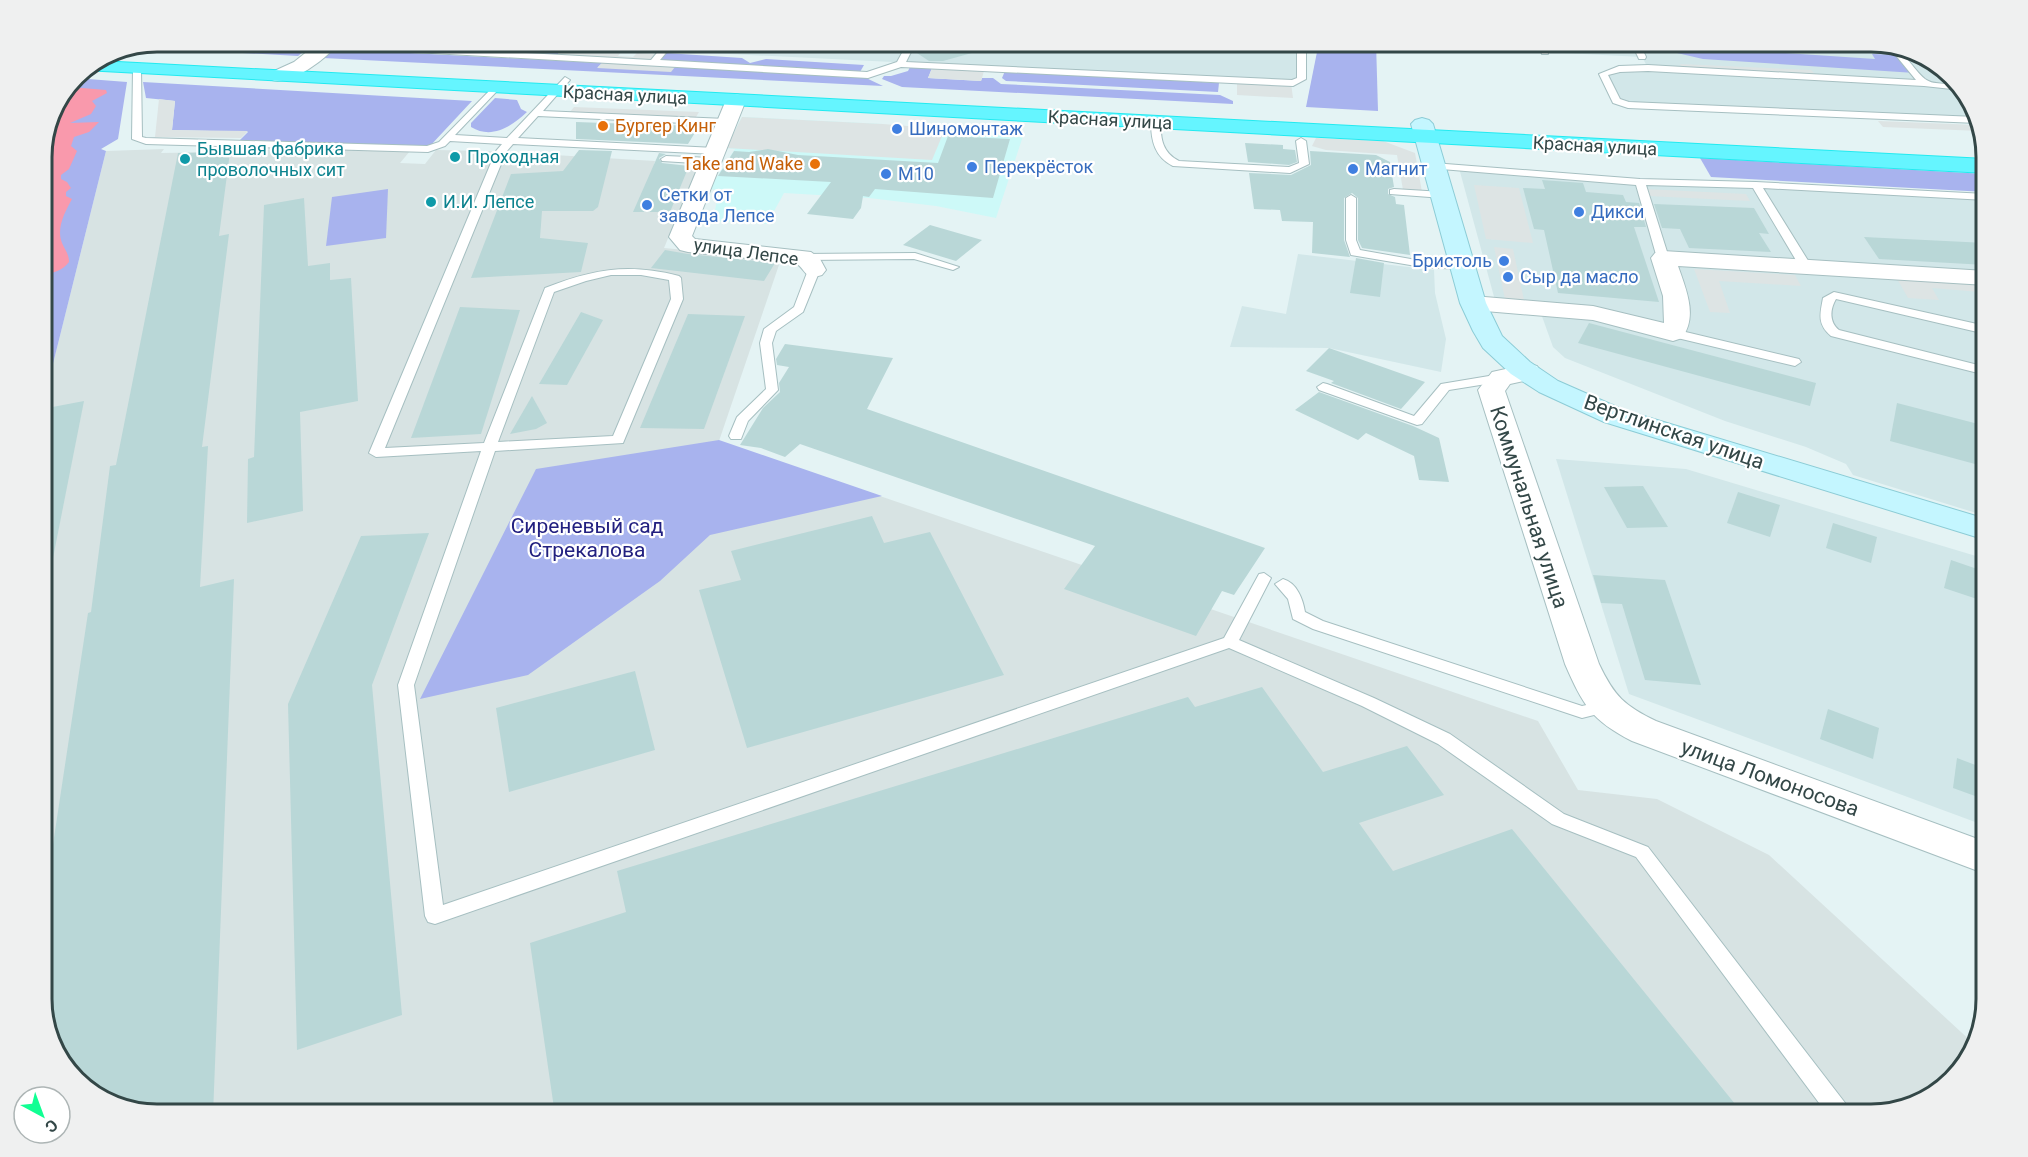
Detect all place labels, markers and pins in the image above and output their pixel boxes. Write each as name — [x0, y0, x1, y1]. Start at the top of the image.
place label: Бургер Кинг — [615, 115, 717, 136]
place label: Шиномонтаж — [909, 118, 1023, 139]
marker: Бургер Кинг — [596, 119, 610, 133]
marker: Шиномонтаж — [890, 122, 904, 136]
place label: Бывшая фабрика проволочных сит — [197, 138, 345, 180]
place label: Проходная — [467, 146, 559, 167]
marker: Проходная — [448, 150, 462, 164]
marker: Бывшая фабрика проволочных сит — [178, 152, 192, 166]
place label: Take and Wake — [682, 153, 803, 174]
place label: Перекрёсток — [984, 156, 1093, 177]
marker: Take and Wake — [808, 157, 822, 171]
place label: Магнит — [1365, 158, 1428, 179]
marker: Перекрёсток — [965, 160, 979, 174]
marker: Магнит — [1346, 162, 1360, 176]
place label: М10 — [898, 163, 934, 184]
marker: М10 — [879, 167, 893, 181]
place label: Сетки от завода Лепсе — [659, 184, 775, 226]
place label: И.И. Лепсе — [443, 191, 534, 212]
marker: И.И. Лепсе — [424, 195, 438, 209]
marker: Сетки от завода Лепсе — [640, 198, 654, 212]
place label: Дикси — [1591, 201, 1644, 222]
marker: Дикси — [1572, 205, 1586, 219]
place label: Бристоль — [1412, 250, 1492, 271]
marker: Бристоль — [1497, 254, 1511, 268]
place label: Сыр да масло — [1520, 266, 1639, 287]
marker: Сыр да масло — [1501, 270, 1515, 284]

